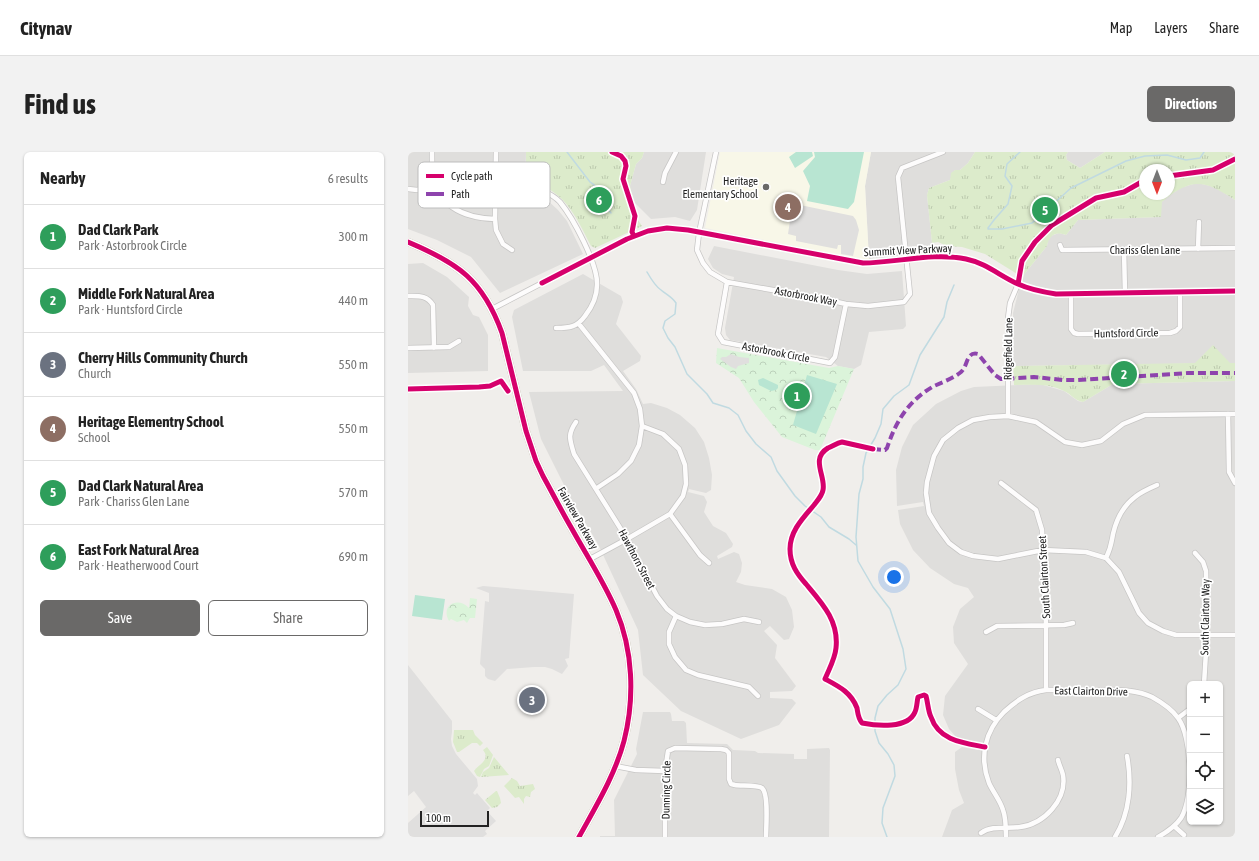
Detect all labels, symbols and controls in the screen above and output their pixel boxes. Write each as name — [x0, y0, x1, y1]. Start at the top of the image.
text: Citynav — [20, 17, 72, 39]
text: Map — [1110, 20, 1132, 36]
text: Layers — [1154, 20, 1187, 36]
text: Share — [1209, 20, 1239, 36]
button: Directions — [1147, 86, 1235, 122]
text: Find us — [24, 88, 96, 120]
legend — [418, 162, 550, 208]
north arrow — [1139, 164, 1175, 200]
text: Nearby — [40, 168, 86, 188]
text: Cycle path — [451, 170, 493, 182]
text: 6 results — [328, 171, 368, 186]
place label: Heritage Elementary School — [682, 175, 758, 200]
marker: Heritage Elementary School — [761, 182, 771, 192]
pin: 6 — [586, 185, 612, 215]
text: Path — [451, 188, 470, 200]
pin: 4 — [775, 192, 801, 222]
pin: 5 — [1032, 195, 1058, 225]
text: Dad Clark Park — [78, 221, 158, 238]
text: 1 — [50, 229, 56, 244]
text: 300 m — [339, 229, 368, 244]
text: Park · Astorbrook Circle — [78, 238, 187, 253]
street label: Summit View Parkway — [864, 242, 953, 258]
street label: Chariss Glen Lane — [1110, 244, 1180, 256]
street label: Astorbrook Way — [774, 284, 839, 308]
text: Middle Fork Natural Area — [78, 285, 214, 302]
text: 2 — [50, 293, 56, 308]
text: 440 m — [339, 293, 368, 308]
text: Park · Huntsford Circle — [78, 302, 183, 317]
street label: Ridgefield Lane — [1001, 318, 1015, 380]
street label: Huntsford Circle — [1093, 326, 1159, 340]
street label: Astorbrook Circle — [741, 340, 811, 364]
text: Cherry Hills Community Church — [78, 349, 248, 366]
text: 3 — [50, 357, 56, 372]
text: 550 m — [339, 357, 368, 372]
pin: 2 — [1111, 359, 1137, 389]
text: Church — [78, 366, 111, 381]
pin: 1 — [784, 381, 810, 411]
text: Heritage Elementry School — [78, 413, 224, 430]
text: 4 — [50, 421, 56, 436]
text: 550 m — [339, 421, 368, 436]
text: School — [78, 430, 110, 445]
text: Dad Clark Natural Area — [78, 477, 203, 494]
text: 5 — [50, 485, 56, 500]
text: 570 m — [339, 485, 368, 500]
street label: Fairview Parkway — [555, 485, 601, 552]
text: Park · Chariss Glen Lane — [78, 494, 190, 509]
street label: Hawthorn Street — [616, 527, 658, 591]
street label: South Clairton Street — [1036, 535, 1052, 619]
text: East Fork Natural Area — [78, 541, 199, 558]
text: 6 — [50, 549, 56, 564]
text: 690 m — [339, 549, 368, 564]
text: Park · Heatherwood Court — [78, 558, 199, 573]
your location — [884, 567, 904, 587]
street label: South Clairton Way — [1198, 578, 1212, 655]
button: Save — [40, 600, 200, 636]
button: Share — [208, 600, 368, 636]
map controls — [1187, 681, 1223, 825]
button: + — [1187, 681, 1223, 717]
street label: East Clairton Drive — [1054, 684, 1128, 698]
pin: 3 — [519, 685, 545, 715]
button: − — [1187, 717, 1223, 753]
button: locate — [1187, 753, 1223, 789]
street label: Dunning Circle — [659, 760, 673, 820]
button: layers — [1187, 789, 1223, 825]
scale bar — [420, 809, 489, 828]
text: 100 m — [426, 812, 451, 824]

